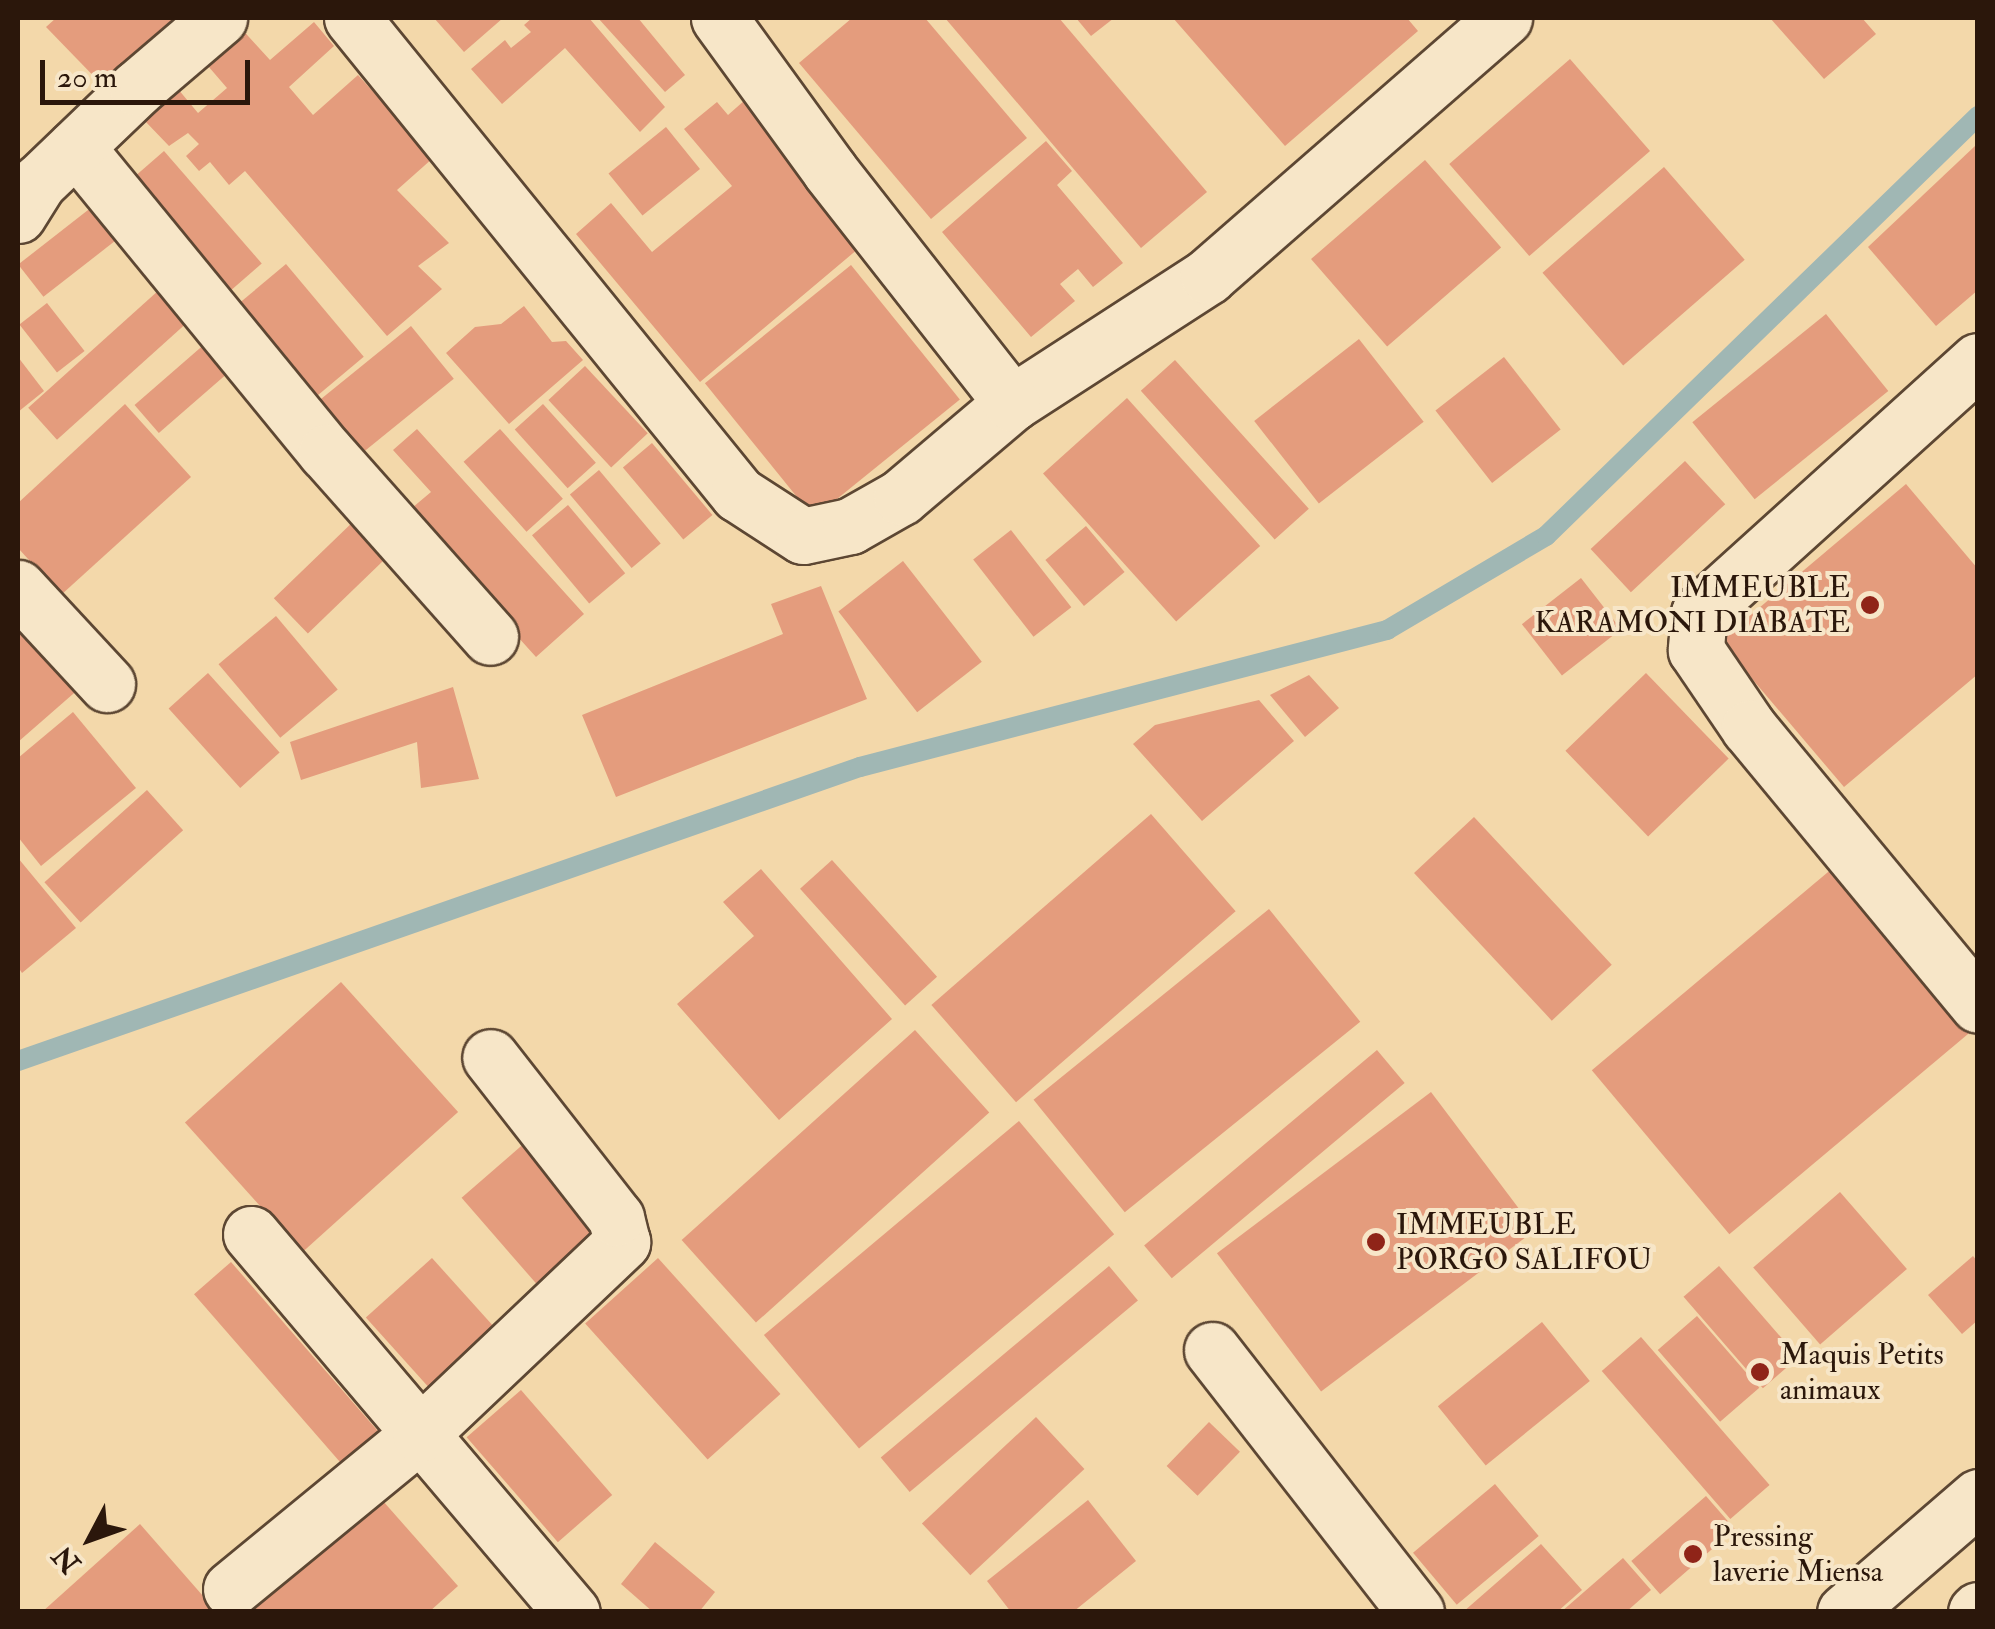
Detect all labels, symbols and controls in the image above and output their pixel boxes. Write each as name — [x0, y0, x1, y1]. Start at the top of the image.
scale bar — [45, 40, 255, 102]
text: 20 m — [57, 59, 117, 96]
place label: IMMEUBLE KARAMONI DIABATE — [1535, 570, 1850, 640]
marker: IMMEUBLE KARAMONI DIABATE — [1859, 594, 1881, 616]
place label: IMMEUBLE PORGO SALIFOU — [1396, 1207, 1652, 1278]
marker: IMMEUBLE PORGO SALIFOU — [1365, 1231, 1387, 1253]
place label: Maquis Petits animaux — [1780, 1337, 1944, 1408]
marker: Maquis Petits animaux — [1749, 1361, 1771, 1383]
north arrow — [40, 1489, 140, 1589]
place label: Pressing laverie Miensa — [1713, 1519, 1883, 1590]
text: N — [46, 1538, 88, 1580]
marker: Pressing laverie Miensa — [1682, 1543, 1704, 1565]

